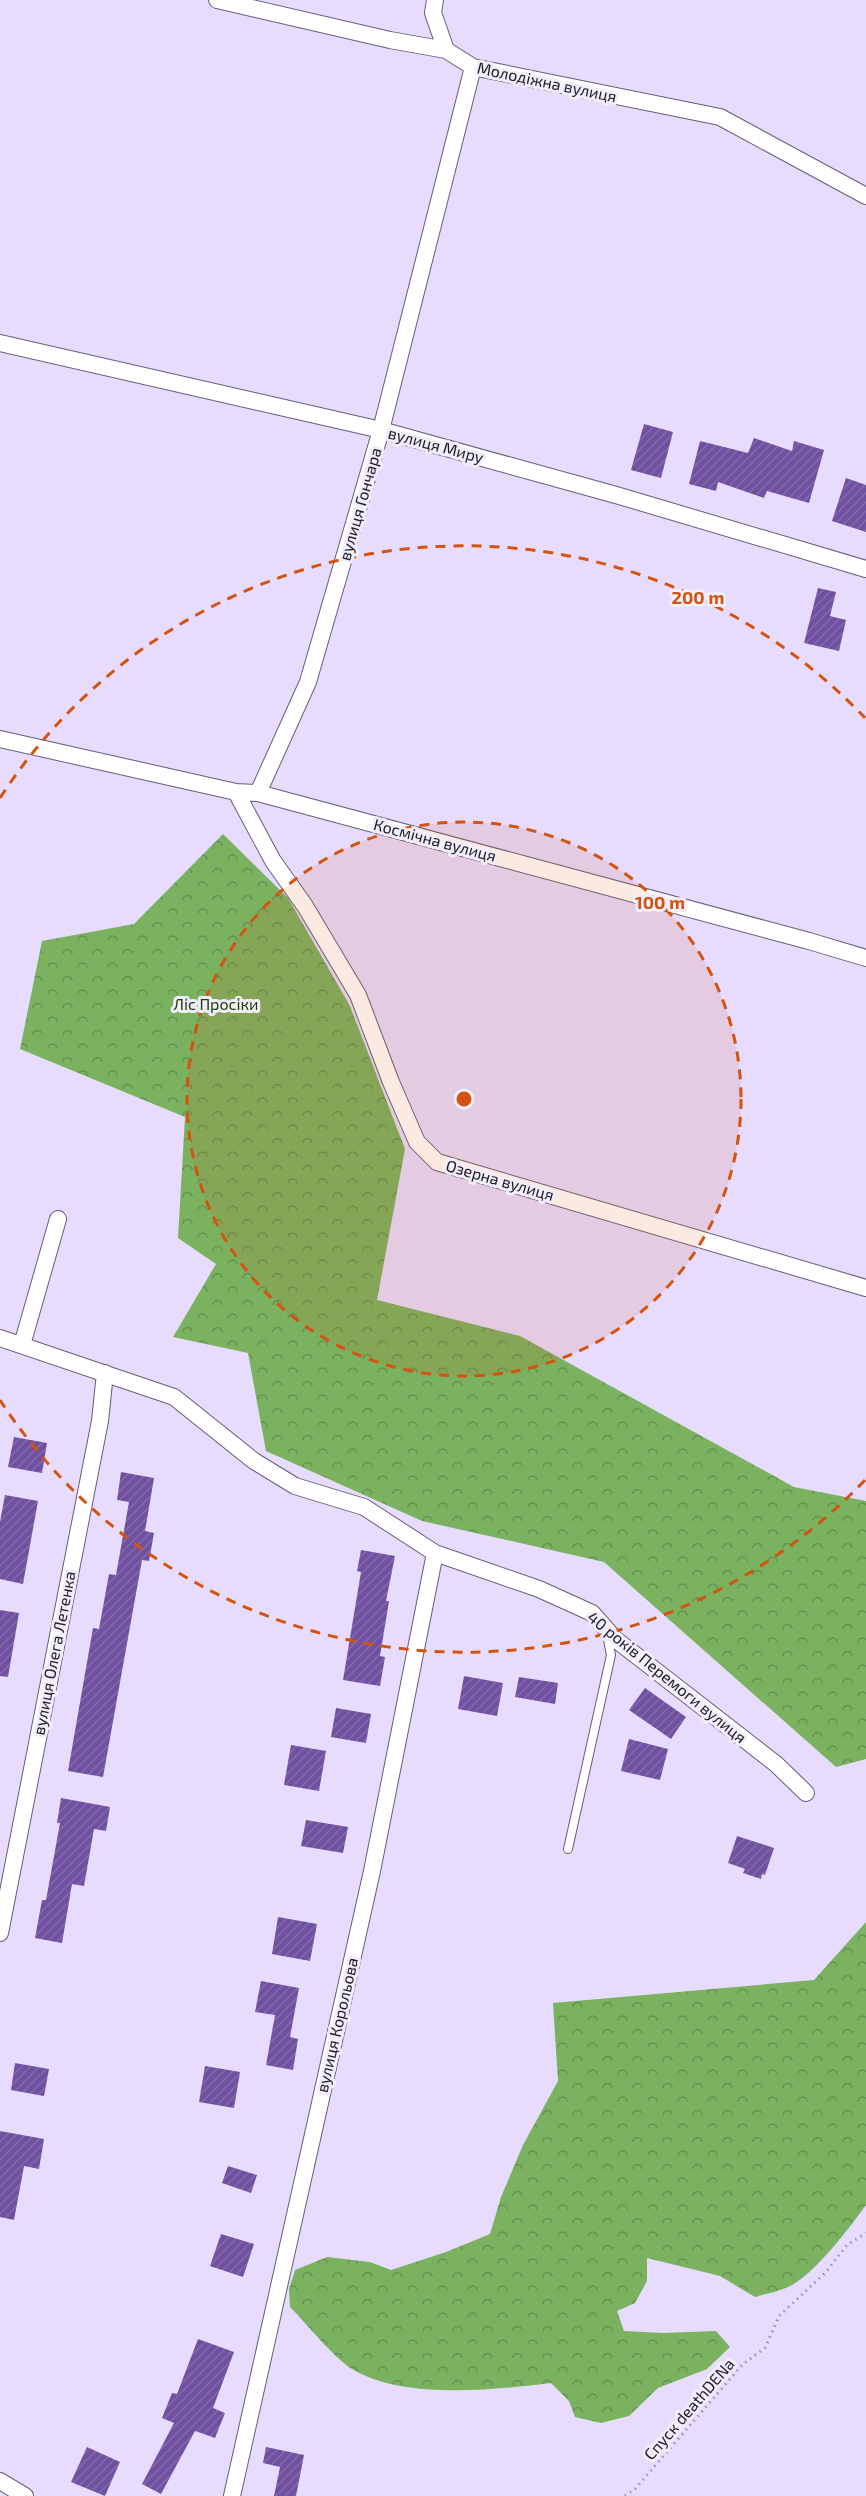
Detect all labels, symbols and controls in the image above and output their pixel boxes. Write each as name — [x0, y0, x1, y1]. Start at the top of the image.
street label: Молодіжна вулиця — [475, 57, 619, 107]
street label: вулиця Миру — [386, 423, 486, 467]
street label: вулиця Гончара — [334, 445, 386, 563]
text: 200 m — [672, 586, 724, 608]
street label: Космічна вулиця — [372, 814, 498, 866]
text: 100 m — [635, 891, 685, 913]
park label: Ліс Просіки — [174, 994, 258, 1013]
centre of rings — [454, 1089, 474, 1109]
street label: Озерна вулиця — [444, 1155, 556, 1205]
street label: вулиця Олега Летенка — [28, 1569, 80, 1737]
street label: 40 років Перемоги вулиця — [584, 1607, 750, 1747]
street label: вулиця Корольова — [312, 1956, 362, 2094]
street label: Спуск deathDENa — [639, 2354, 739, 2464]

